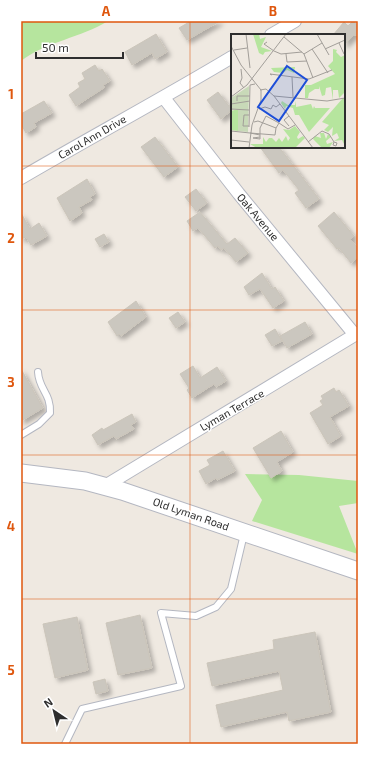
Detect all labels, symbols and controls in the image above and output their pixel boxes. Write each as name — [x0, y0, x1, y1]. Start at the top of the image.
text: A — [102, 3, 111, 19]
text: B — [269, 3, 277, 19]
scale bar — [36, 34, 123, 60]
inset map — [231, 34, 345, 148]
text: 50 m — [42, 40, 69, 54]
text: 1 — [8, 86, 14, 102]
street label: Carol Ann Drive — [56, 112, 128, 161]
street label: Oak Avenue — [235, 190, 282, 243]
text: 2 — [7, 230, 15, 246]
text: 3 — [7, 374, 15, 390]
street label: Lyman Terrace — [197, 386, 266, 433]
street label: Old Lyman Road — [151, 494, 231, 533]
text: 4 — [7, 518, 15, 534]
text: 5 — [7, 662, 15, 678]
north arrow — [34, 691, 74, 731]
text: N — [41, 695, 55, 710]

